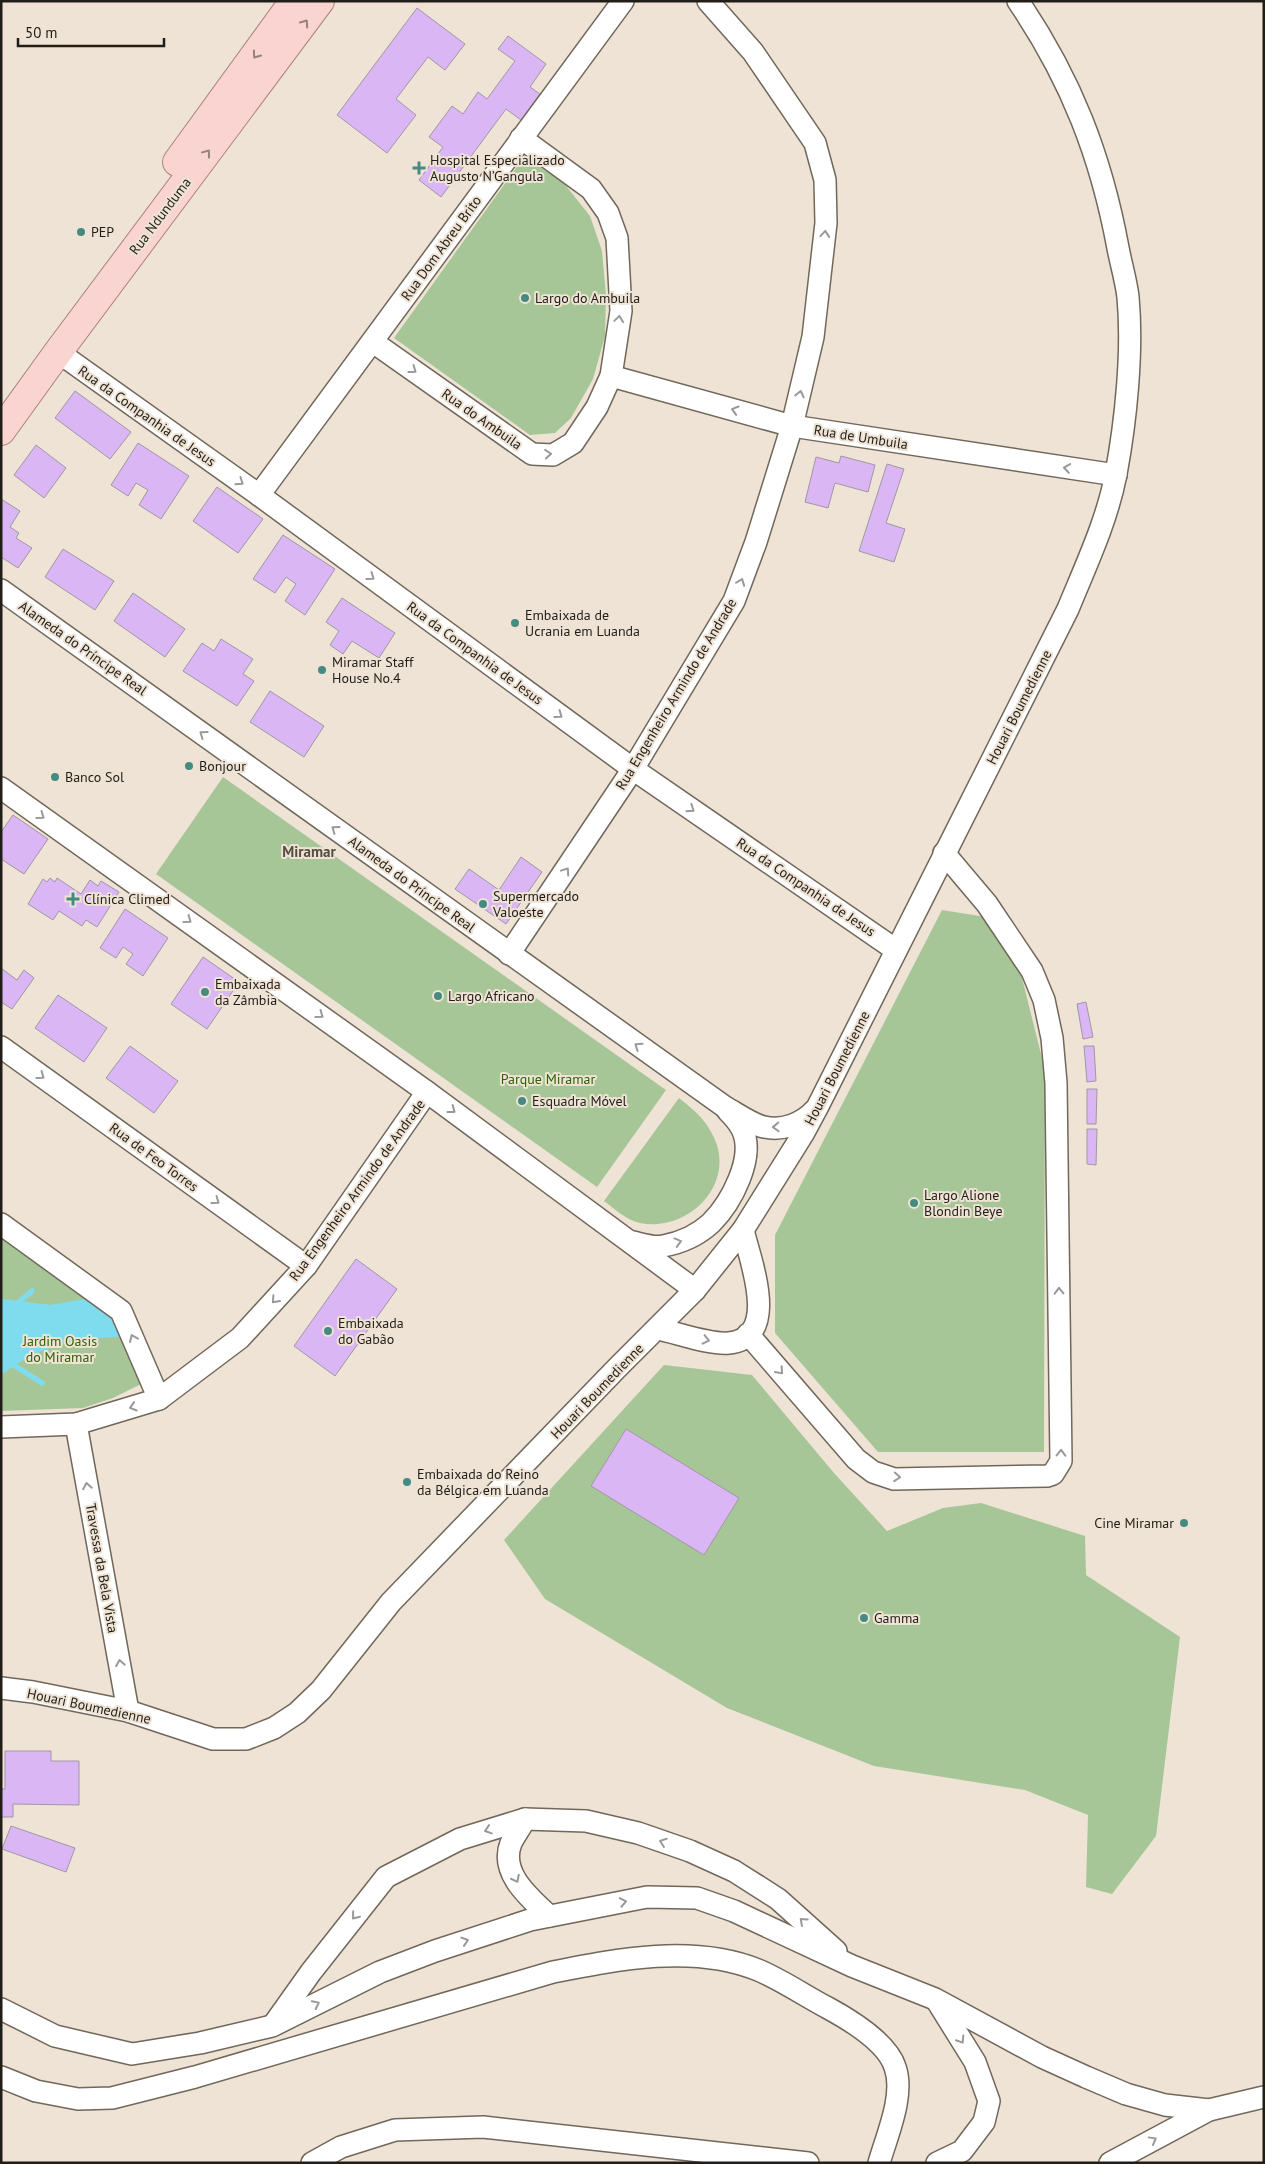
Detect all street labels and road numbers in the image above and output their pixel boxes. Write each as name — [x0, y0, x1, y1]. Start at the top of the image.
street label: Rua Ndunduma — [125, 174, 195, 258]
street label: Rua Dom Abreu Brito — [397, 192, 485, 304]
street label: Rua da Companhia de Jesus — [75, 362, 219, 471]
street label: Rua do Ambuila — [438, 385, 526, 453]
street label: Rua de Umbuila — [813, 421, 909, 453]
street label: Rua Engenheiro Armindo de Andrade — [612, 595, 740, 793]
street label: Alameda do Príncipe Real — [15, 597, 151, 699]
street label: Rua da Companhia de Jesus — [403, 597, 547, 709]
street label: Houari Boumedienne — [982, 647, 1056, 767]
street label: Alameda do Príncipe Real — [345, 832, 479, 936]
street label: Rua da Companhia de Jesus — [733, 834, 879, 940]
street label: Houari Boumedienne — [800, 1008, 874, 1128]
street label: Rua Engenheiro Armindo de Andrade — [285, 1096, 429, 1284]
street label: Rua de Feo Torres — [106, 1119, 202, 1195]
street label: Houari Boumedienne — [547, 1339, 647, 1443]
street label: Travessa da Bela Vista — [82, 1502, 122, 1634]
street label: Houari Boumedienne — [25, 1684, 153, 1728]

